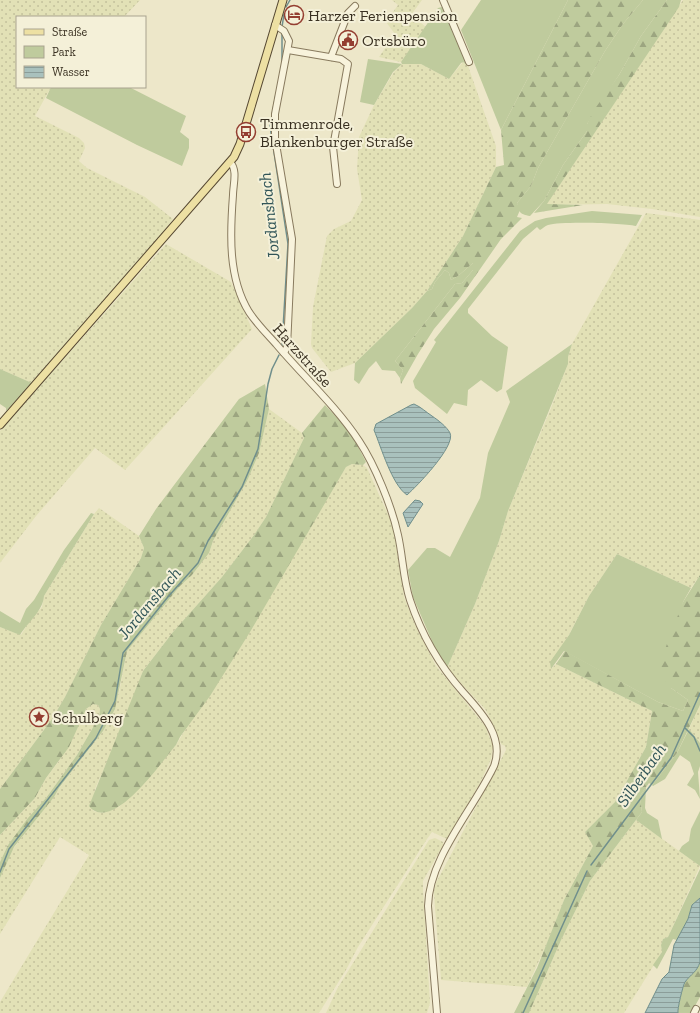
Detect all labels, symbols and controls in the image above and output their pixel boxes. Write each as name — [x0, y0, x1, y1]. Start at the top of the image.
hotel icon: Harzer Ferienpension — [283, 4, 305, 26]
place label: Harzer Ferienpension — [308, 6, 459, 25]
legend — [16, 16, 146, 88]
text: Straße — [52, 25, 88, 39]
public building icon: Ortsbüro — [337, 29, 359, 51]
place label: Ortsbüro — [362, 31, 426, 50]
text: Park — [52, 45, 77, 59]
text: Wasser — [52, 65, 90, 79]
place label: Timmenrode, Blankenburger Straße — [260, 114, 413, 151]
bus stop icon: Timmenrode, Blankenburger Straße — [235, 121, 257, 143]
water label: Jordansbach — [254, 171, 284, 262]
street label: Harzstraße — [269, 320, 336, 391]
water label: Jordansbach — [113, 563, 185, 644]
place icon: Schulberg — [28, 706, 50, 728]
place label: Schulberg — [53, 708, 123, 727]
water label: Silberbach — [612, 739, 670, 810]

